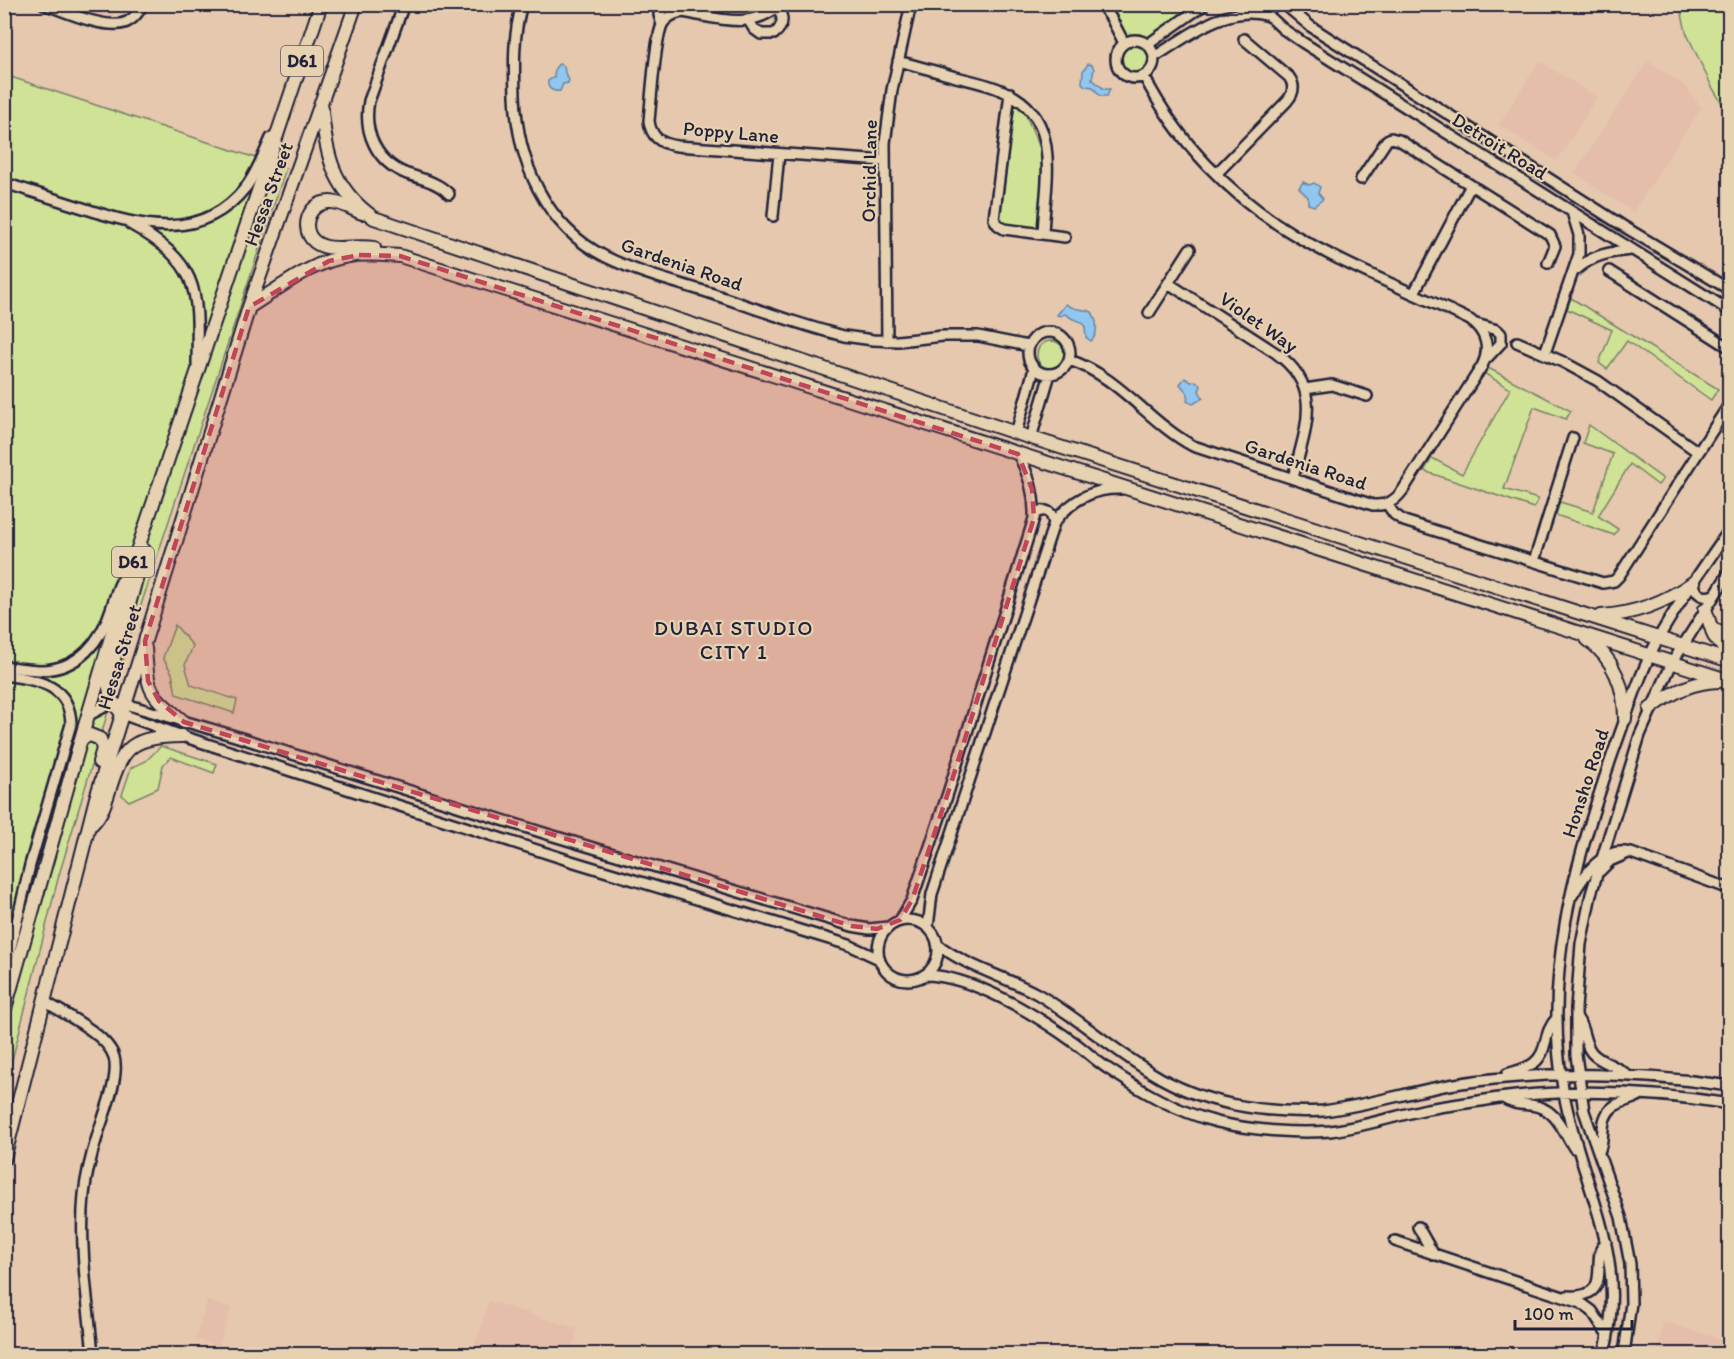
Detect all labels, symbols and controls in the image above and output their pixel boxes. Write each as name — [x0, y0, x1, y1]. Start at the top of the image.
road number: D61 — [281, 46, 323, 76]
street label: Detroit Road — [1448, 107, 1552, 185]
street label: Poppy Lane — [682, 116, 780, 148]
street label: Orchid Lane — [856, 119, 882, 223]
street label: Hessa Street — [238, 138, 298, 249]
street label: Gardenia Road — [618, 232, 746, 296]
street label: Violet Way — [1215, 286, 1303, 358]
street label: Gardenia Road — [1242, 433, 1370, 495]
road number: D61 — [112, 547, 154, 577]
street label: Hessa Street — [92, 601, 147, 713]
district label: DUBAI STUDIO CITY 1 — [654, 615, 814, 664]
street label: Honsho Road — [1556, 725, 1614, 841]
scale bar — [1515, 1293, 1632, 1331]
text: 100 m — [1524, 1303, 1574, 1325]

